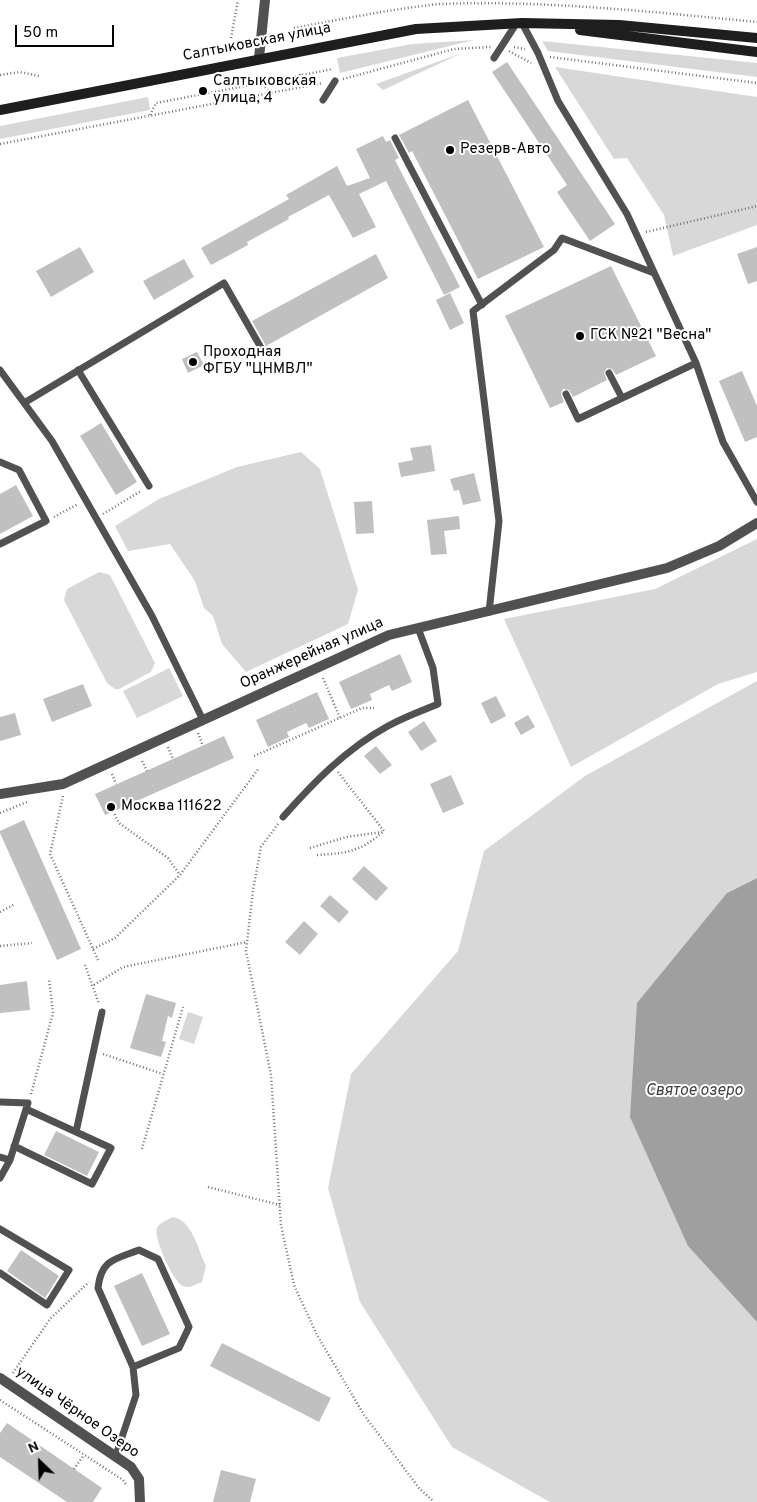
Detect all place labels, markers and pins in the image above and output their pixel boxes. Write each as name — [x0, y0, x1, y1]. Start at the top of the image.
place label: Салтыковская улица, 4 — [213, 73, 316, 108]
marker: Салтыковская улица, 4 — [197, 85, 209, 97]
place label: Резерв-Авто — [460, 141, 550, 159]
marker: Резерв-Авто — [444, 144, 456, 156]
place label: ГСК №21 "Весна" — [590, 327, 711, 345]
marker: ГСК №21 "Весна" — [574, 330, 586, 342]
place label: Проходная ФГБУ "ЦНМВЛ" — [203, 344, 313, 379]
marker: Проходная ФГБУ "ЦНМВЛ" — [187, 356, 199, 368]
place label: Москва 111622 — [121, 798, 222, 816]
marker: Москва 111622 — [105, 801, 117, 813]

